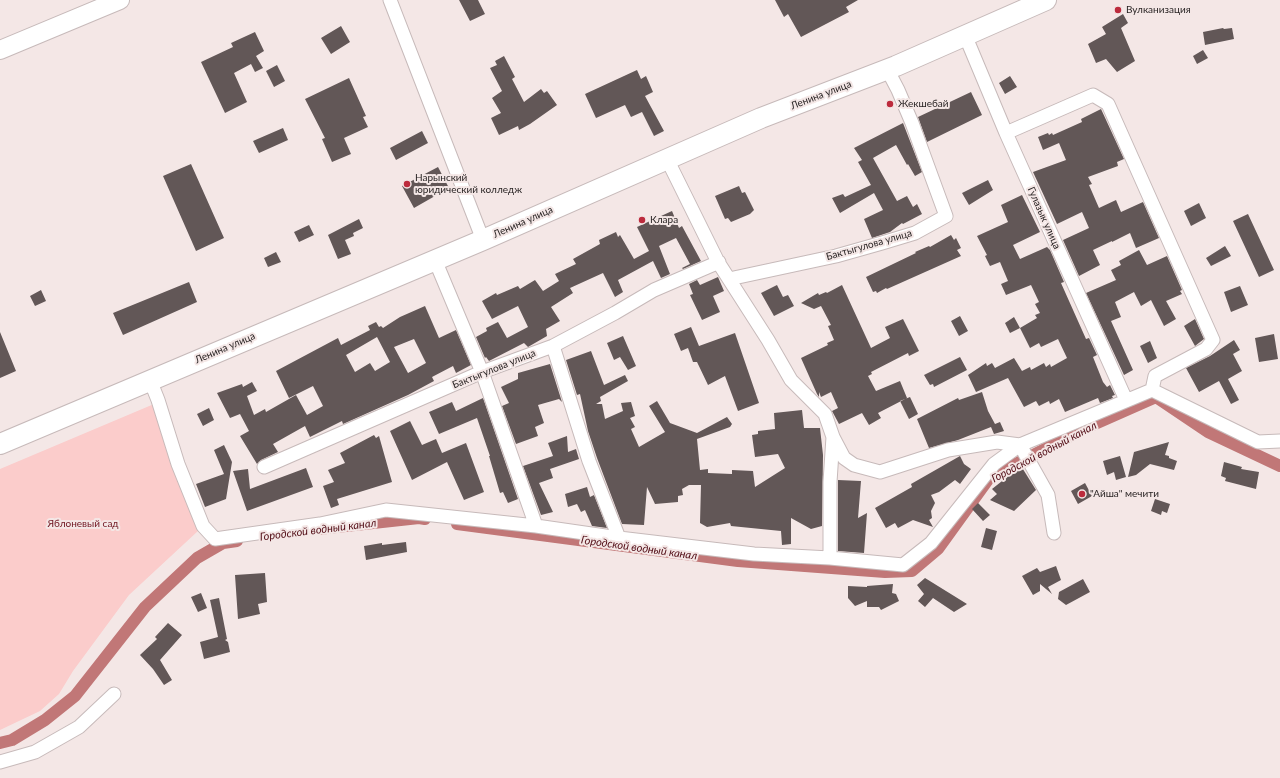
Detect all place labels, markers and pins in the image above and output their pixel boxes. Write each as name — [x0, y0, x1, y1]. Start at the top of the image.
place label: Вулканизация — [1126, 4, 1191, 16]
marker: Вулканизация — [1113, 5, 1123, 15]
place label: Жекшебай — [898, 98, 949, 110]
marker: Жекшебай — [885, 99, 895, 109]
place label: Нарынский юридический колледж — [415, 172, 522, 196]
marker: Нарынский юридический колледж — [402, 179, 412, 189]
place label: Клара — [650, 214, 678, 226]
marker: Клара — [637, 215, 647, 225]
place label: "Айша" мечити — [1090, 488, 1159, 500]
marker: "Айша" мечити — [1077, 489, 1087, 499]

